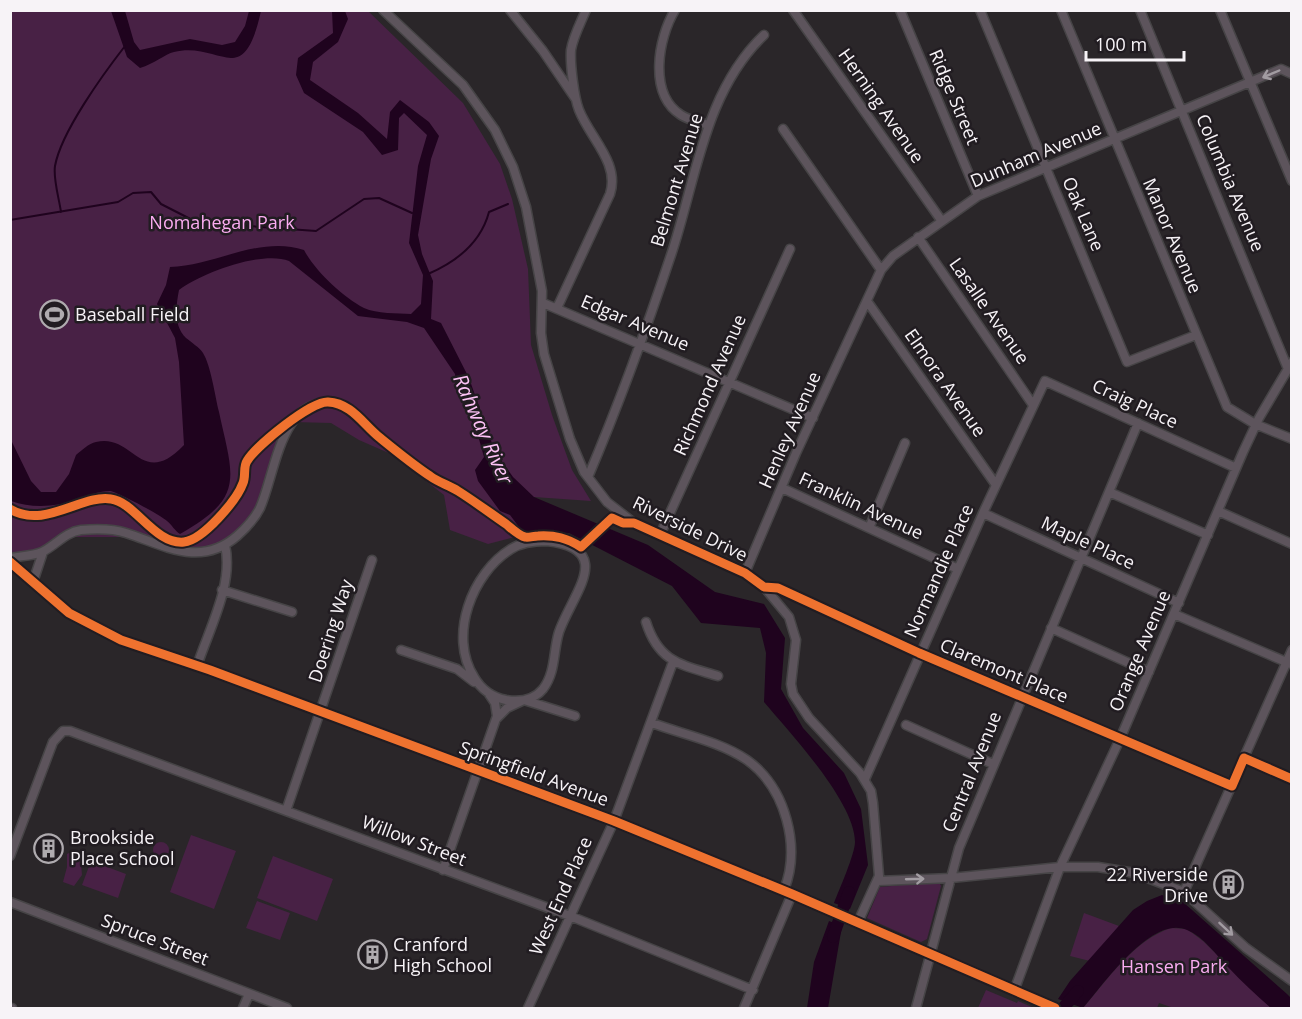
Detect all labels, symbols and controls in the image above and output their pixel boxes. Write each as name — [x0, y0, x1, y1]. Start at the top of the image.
scale bar — [1086, 24, 1184, 62]
text: 100 m — [1095, 32, 1147, 56]
street label: Herning Avenue — [833, 43, 930, 167]
street label: Ridge Street — [924, 45, 986, 148]
one-way arrow — [1262, 69, 1280, 80]
street label: Belmont Avenue — [644, 110, 708, 249]
street label: Columbia Avenue — [1191, 110, 1271, 255]
street label: Dunham Avenue — [966, 116, 1105, 193]
street label: Oak Lane — [1058, 173, 1110, 255]
street label: Manor Avenue — [1138, 174, 1208, 297]
park label: Nomahegan Park — [149, 210, 295, 234]
street label: Lasalle Avenue — [944, 253, 1035, 368]
street label: Edgar Avenue — [578, 288, 693, 356]
sports icon: Baseball Field — [38, 299, 70, 331]
place label: Baseball Field — [75, 302, 190, 326]
street label: Richmond Avenue — [667, 310, 751, 459]
street label: Elmora Avenue — [900, 324, 992, 441]
street label: Henley Avenue — [753, 367, 826, 492]
water label: Rahway River — [447, 369, 520, 489]
street label: Craig Place — [1089, 373, 1182, 433]
street label: Franklin Avenue — [795, 466, 927, 544]
street label: Riverside Drive — [629, 490, 752, 566]
street label: Normandie Place — [898, 500, 978, 641]
street label: Maple Place — [1038, 510, 1139, 574]
street label: Doering Way — [302, 575, 358, 685]
street label: Orange Avenue — [1103, 586, 1175, 715]
street label: Claremont Place — [937, 632, 1072, 708]
street label: Central Avenue — [936, 708, 1006, 836]
street label: Springfield Avenue — [456, 735, 612, 811]
street label: Willow Street — [359, 809, 470, 871]
place label: Brookside Place School — [70, 825, 175, 870]
building icon: Brookside Place School — [33, 832, 65, 864]
street label: West End Place — [523, 833, 597, 959]
place label: 22 Riverside Drive — [1106, 862, 1208, 907]
building icon: 22 Riverside Drive — [1213, 869, 1245, 901]
one-way arrow — [904, 874, 924, 885]
street label: Spruce Street — [98, 908, 212, 971]
one-way arrow — [1218, 922, 1233, 936]
place label: Cranford High School — [393, 932, 492, 977]
building icon: Cranford High School — [356, 939, 388, 971]
park label: Hansen Park — [1121, 954, 1228, 978]

